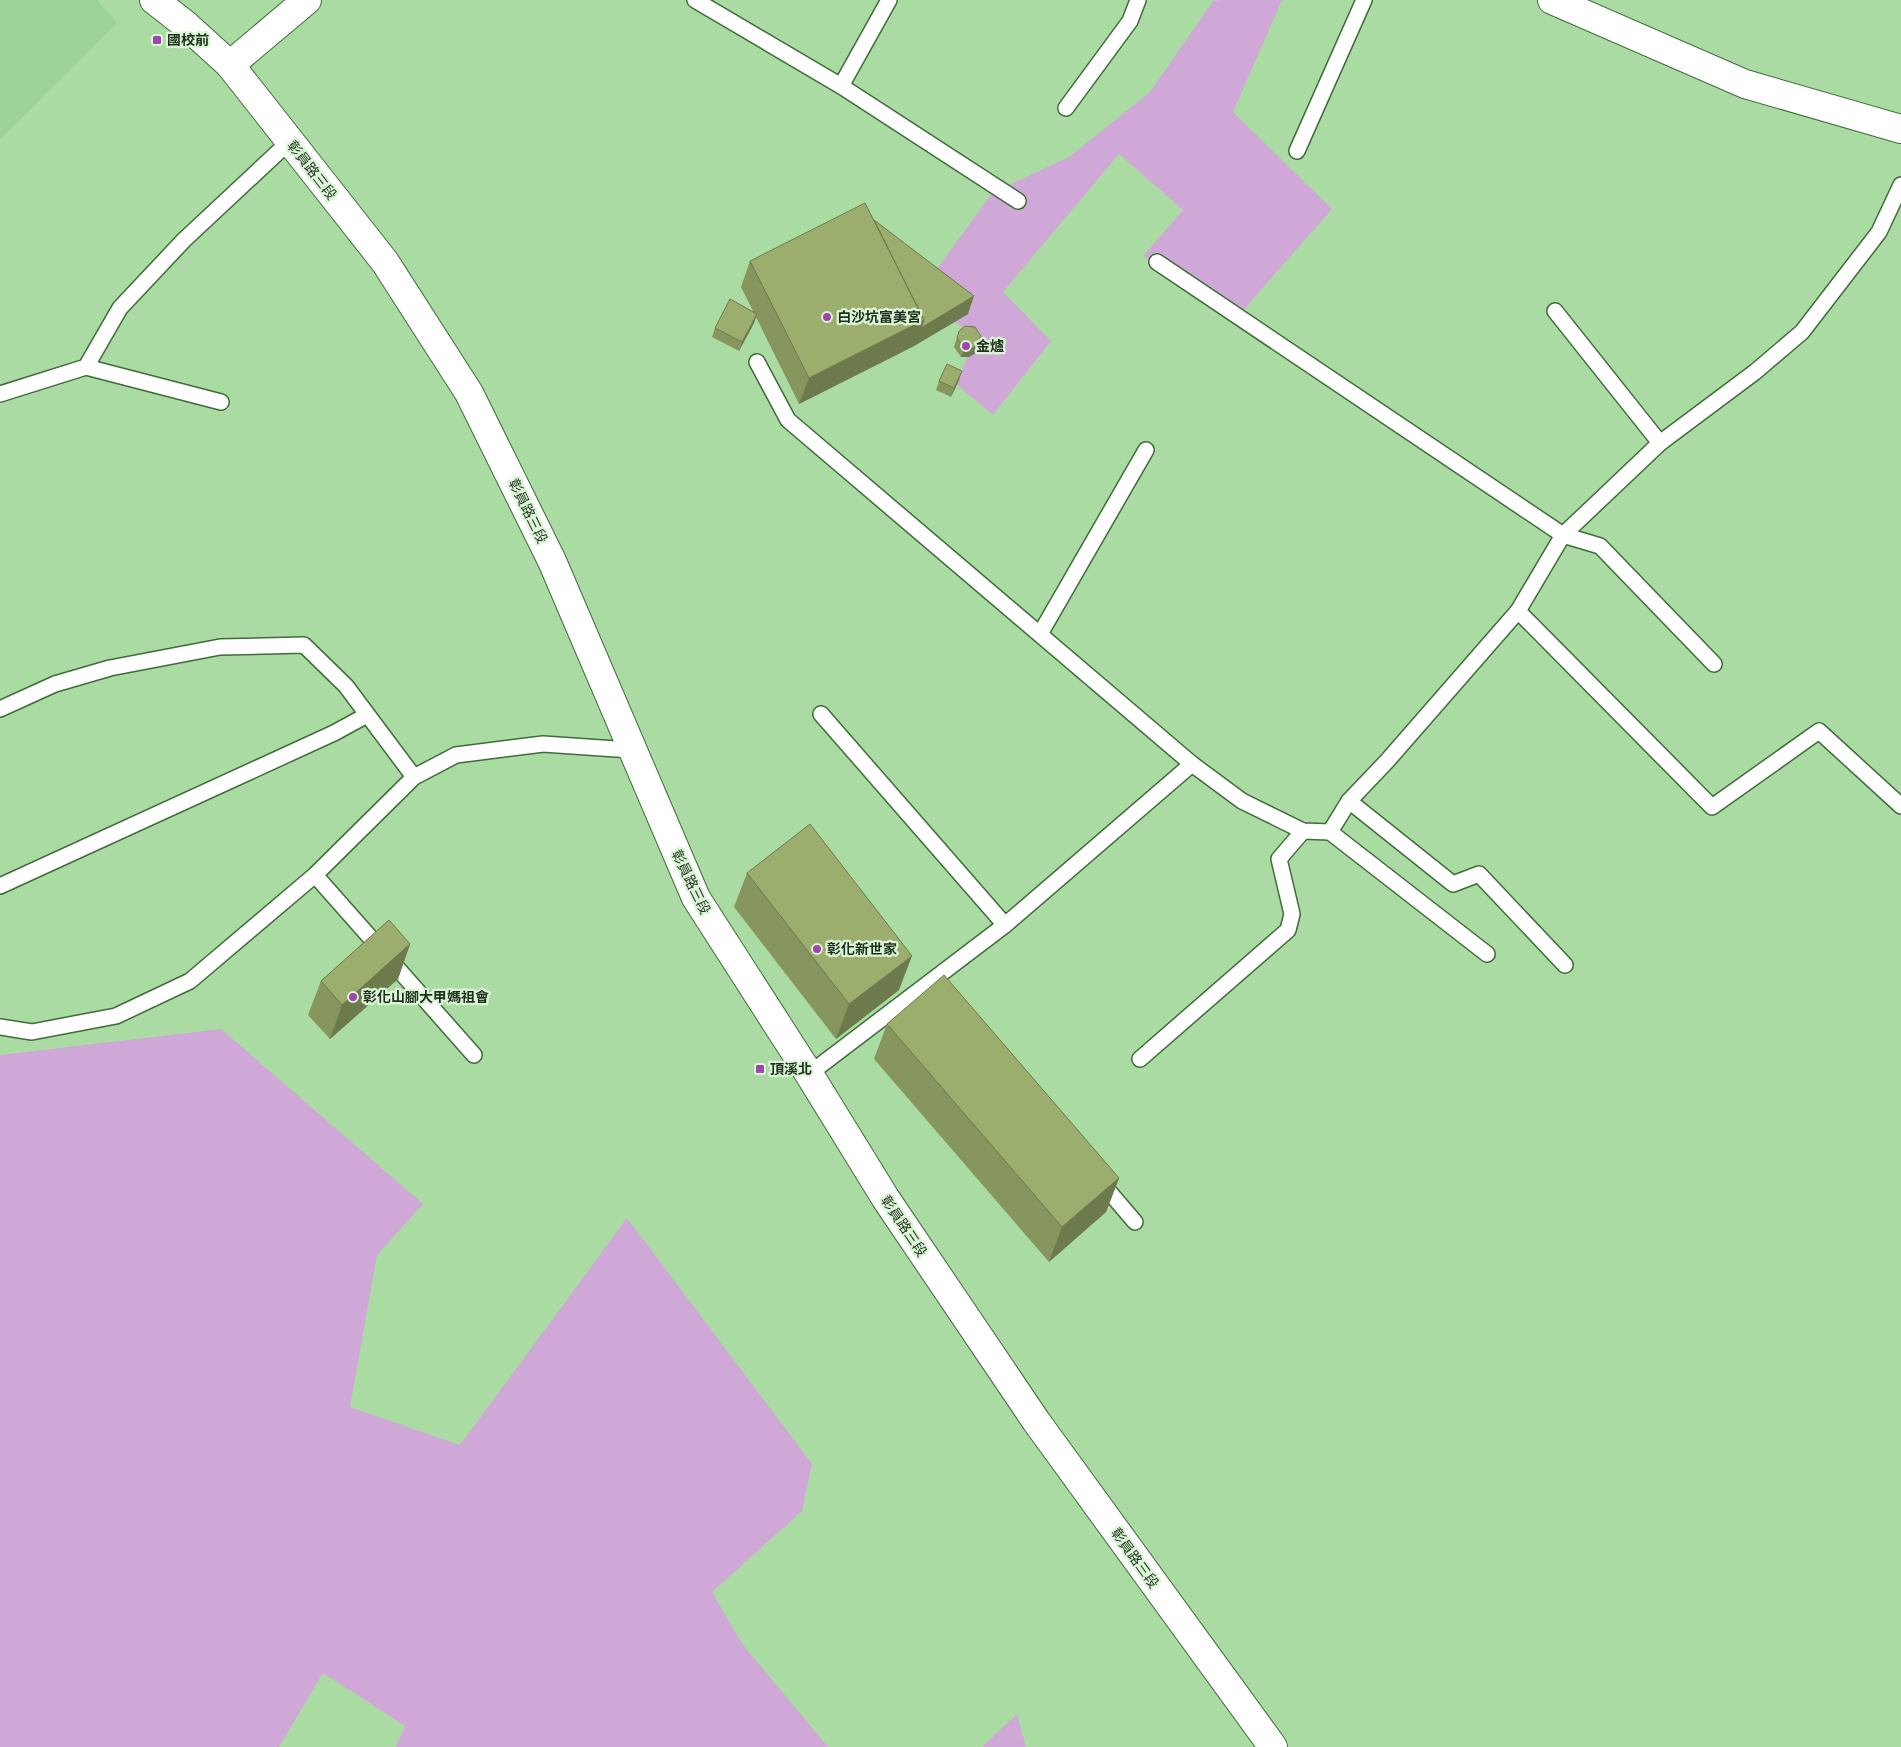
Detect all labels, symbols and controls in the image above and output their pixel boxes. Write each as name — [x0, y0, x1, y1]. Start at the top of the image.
place label: 國校前 — [167, 32, 209, 48]
marker: 國校前 — [151, 34, 163, 46]
street label: 彰員路三段 — [284, 137, 340, 203]
place label: 白沙坑富美宮 — [837, 309, 921, 325]
marker: 白沙坑富美宮 — [821, 311, 833, 323]
place label: 金爐 — [976, 338, 1004, 354]
marker: 金爐 — [960, 340, 972, 352]
street label: 彰員路三段 — [505, 476, 551, 546]
street label: 彰員路三段 — [668, 847, 714, 917]
place label: 彰化新世家 — [827, 941, 897, 957]
marker: 彰化新世家 — [811, 943, 823, 955]
place label: 彰化山腳大甲媽祖會 — [363, 989, 489, 1005]
marker: 彰化山腳大甲媽祖會 — [347, 991, 359, 1003]
place label: 頂溪北 — [770, 1061, 812, 1077]
marker: 頂溪北 — [754, 1063, 766, 1075]
street label: 彰員路三段 — [878, 1193, 930, 1259]
street label: 彰員路三段 — [1108, 1525, 1162, 1591]

